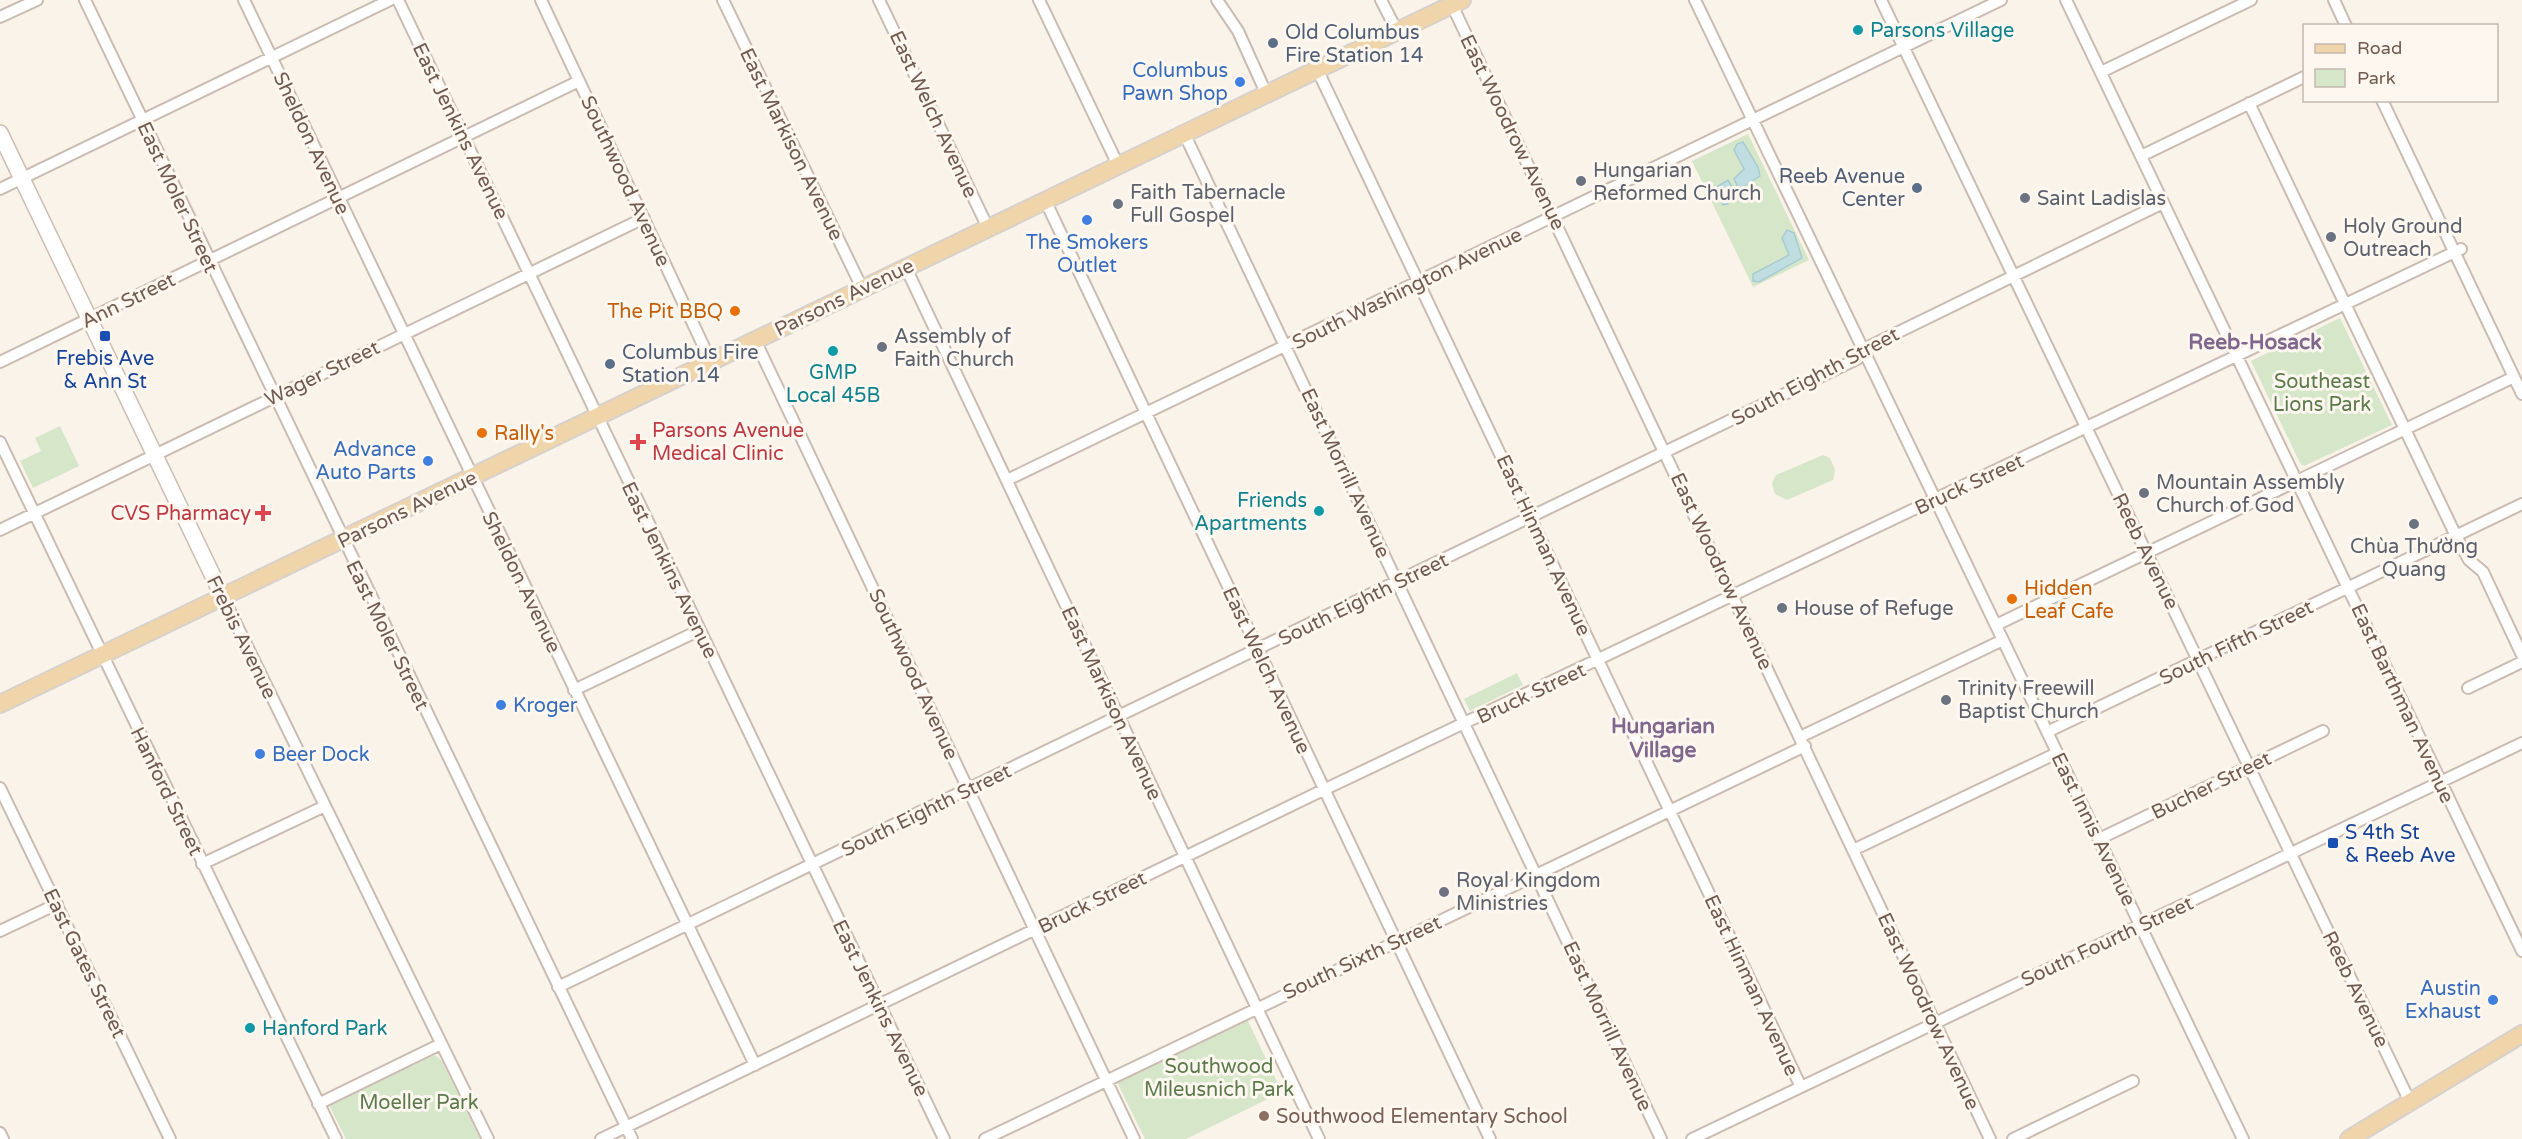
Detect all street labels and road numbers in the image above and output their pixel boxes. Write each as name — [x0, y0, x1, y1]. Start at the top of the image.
street label: East Welch Avenue — [884, 27, 982, 202]
street label: East Woodrow Avenue — [1454, 31, 1570, 234]
street label: East Jenkins Avenue — [407, 39, 513, 224]
street label: East Markison Avenue — [734, 44, 848, 245]
street label: Sheldon Avenue — [268, 68, 355, 218]
street label: Southwood Avenue — [575, 92, 675, 271]
street label: East Moler Street — [132, 118, 223, 277]
street label: South Washington Avenue — [1289, 223, 1526, 355]
street label: Parsons Avenue — [771, 254, 918, 342]
street label: Ann Street — [78, 268, 180, 334]
street label: South Eighth Street — [1728, 322, 1904, 431]
street label: Wager Street — [261, 336, 384, 412]
street label: East Morrill Avenue — [1295, 385, 1395, 562]
street label: Bruck Street — [1911, 449, 2028, 521]
street label: East Hinman Avenue — [1491, 451, 1596, 640]
street label: Parsons Avenue — [334, 466, 481, 554]
street label: East Woodrow Avenue — [1665, 469, 1777, 674]
street label: East Jenkins Avenue — [616, 478, 722, 663]
street label: Reeb Avenue — [2107, 489, 2184, 613]
street label: Sheldon Avenue — [476, 508, 566, 657]
street label: South Eighth Street — [1275, 548, 1453, 651]
street label: East Moler Street — [340, 557, 434, 715]
street label: Frebis Avenue — [201, 572, 281, 703]
street label: East Welch Avenue — [1217, 583, 1315, 758]
street label: Southwood Avenue — [863, 585, 963, 764]
street label: South Fifth Street — [2156, 595, 2318, 691]
street label: East Barthman Avenue — [2345, 600, 2459, 807]
street label: East Markison Avenue — [1056, 603, 1167, 804]
street label: Bruck Street — [1473, 658, 1590, 730]
street label: Hanford Street — [125, 723, 208, 860]
street label: Bucher Street — [2148, 746, 2275, 825]
street label: East Innis Avenue — [2046, 749, 2141, 910]
street label: South Eighth Street — [838, 759, 1016, 862]
street label: Bruck Street — [1034, 866, 1151, 939]
street label: East Gates Street — [38, 885, 131, 1042]
street label: East Hinman Avenue — [1699, 891, 1804, 1080]
street label: South Fourth Street — [2018, 891, 2198, 992]
street label: East Woodrow Avenue — [1872, 909, 1984, 1114]
street label: South Sixth Street — [1279, 911, 1446, 1005]
street label: East Jenkins Avenue — [827, 916, 933, 1101]
street label: Reeb Avenue — [2317, 927, 2394, 1051]
street label: East Morrill Avenue — [1557, 938, 1657, 1115]

